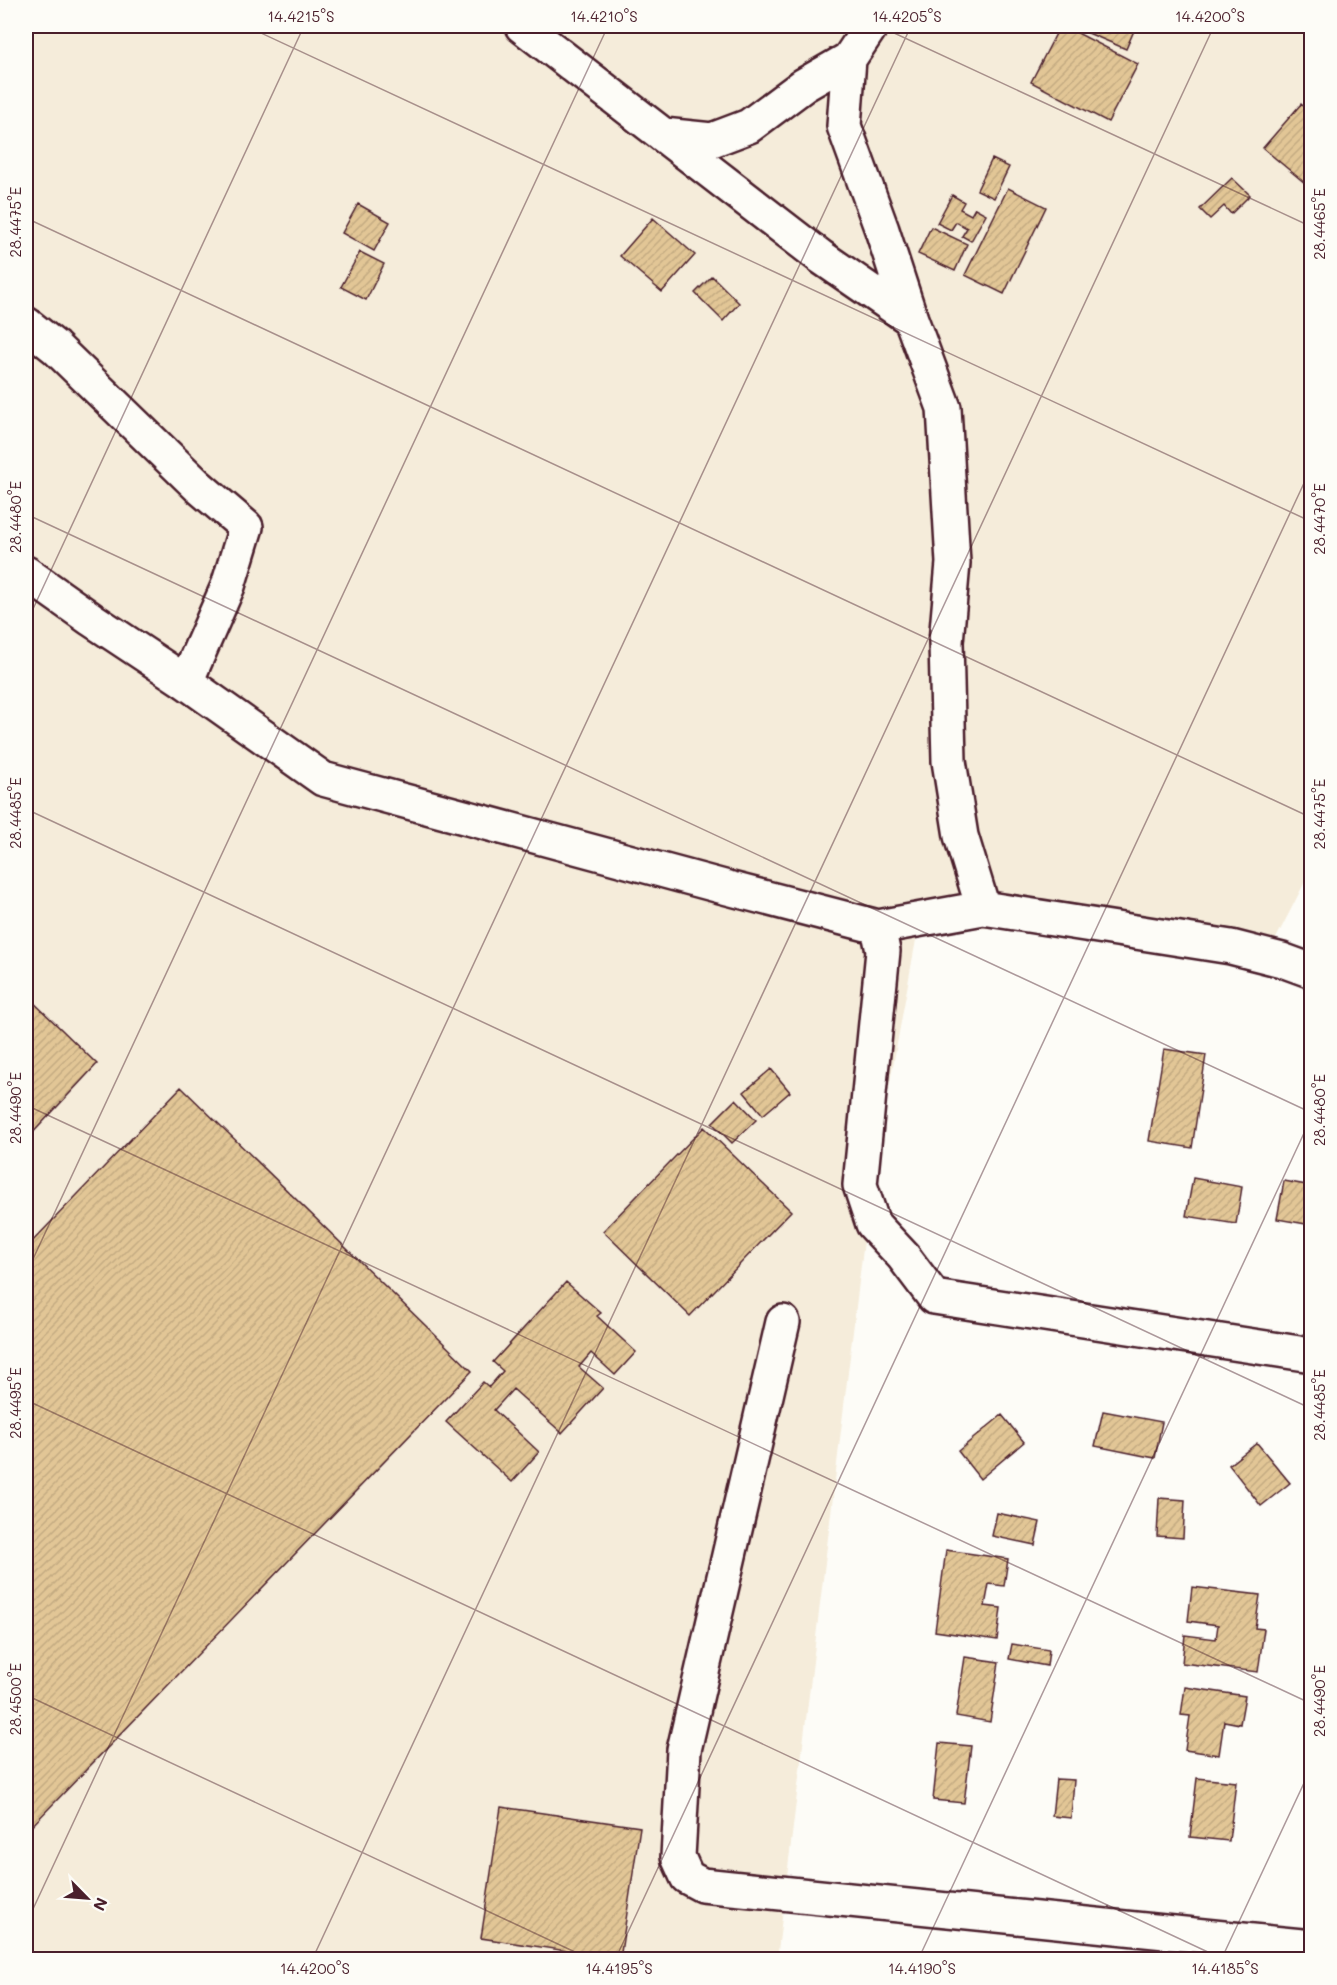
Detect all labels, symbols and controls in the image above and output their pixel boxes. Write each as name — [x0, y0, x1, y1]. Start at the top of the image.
text: 14.4215°S — [268, 6, 334, 26]
text: 14.4210°S — [570, 6, 638, 26]
text: 14.4205°S — [872, 6, 942, 26]
text: 14.4200°S — [1175, 6, 1245, 26]
text: 28.4475°E — [5, 186, 25, 257]
text: 28.4465°E — [1309, 188, 1329, 260]
text: 28.4480°E — [5, 481, 25, 553]
text: 28.4470°E — [1309, 483, 1329, 555]
text: 28.4485°E — [5, 777, 25, 849]
text: 28.4475°E — [1309, 778, 1329, 849]
text: 28.4490°E — [5, 1072, 25, 1144]
text: 28.4480°E — [1309, 1074, 1329, 1146]
text: 28.4495°E — [5, 1367, 25, 1439]
text: 28.4485°E — [1309, 1369, 1329, 1441]
text: 28.4500°E — [5, 1662, 25, 1735]
text: 28.4490°E — [1309, 1665, 1329, 1737]
north arrow — [57, 1868, 117, 1928]
text: N — [89, 1895, 113, 1914]
text: 14.4200°S — [280, 1958, 350, 1978]
text: 14.4195°S — [585, 1958, 653, 1978]
text: 14.4190°S — [888, 1958, 956, 1978]
text: 14.4185°S — [1191, 1958, 1259, 1978]

